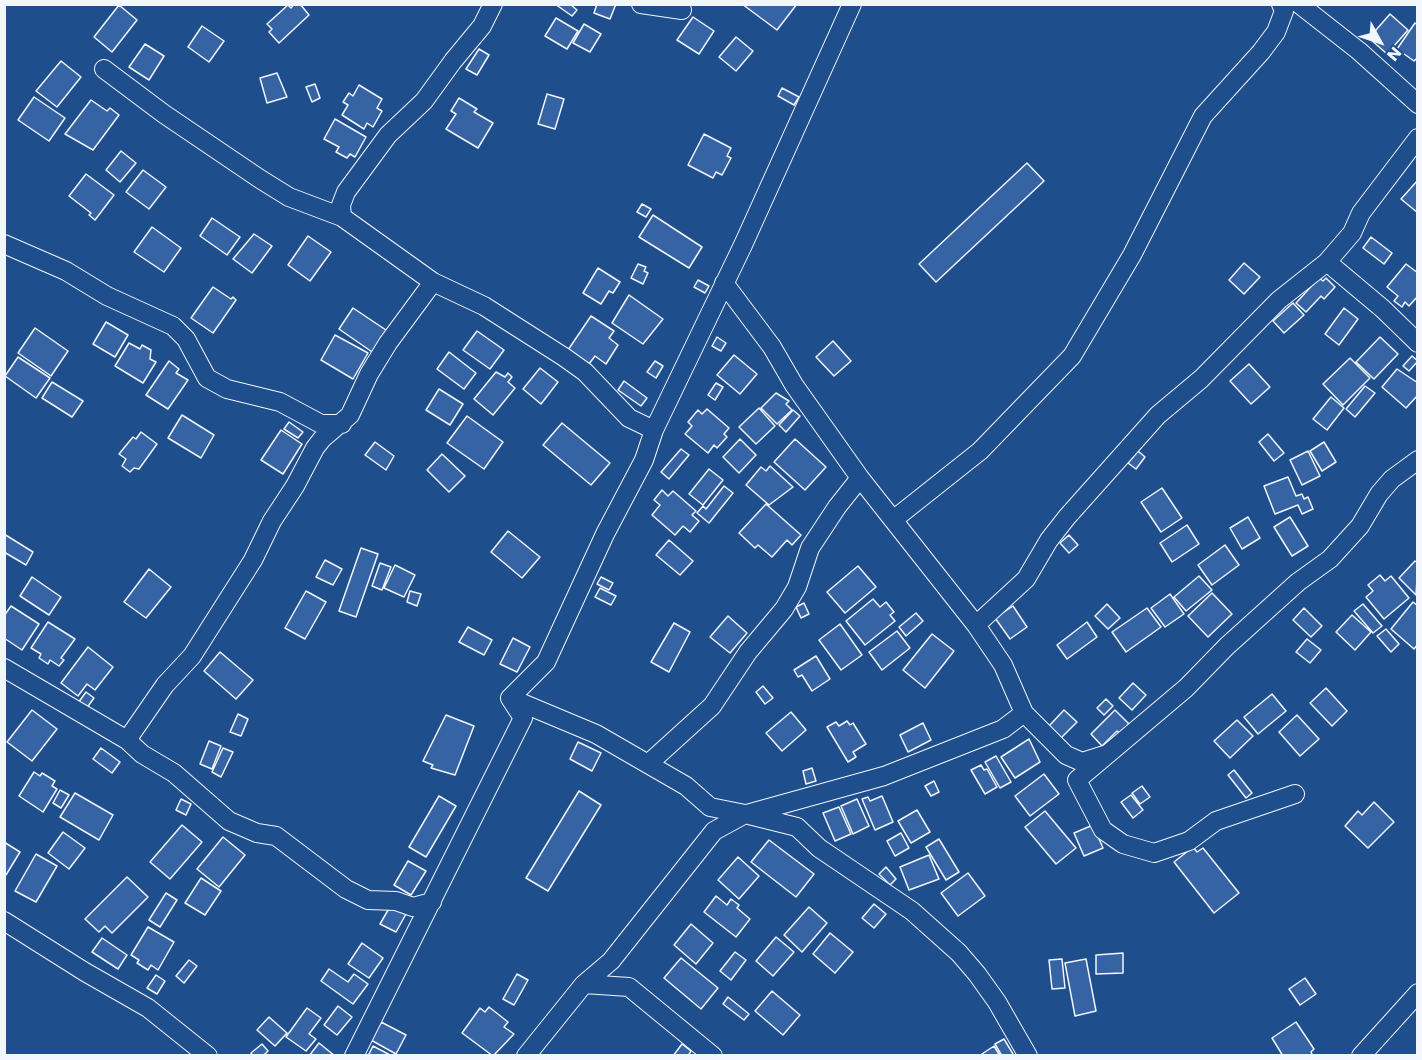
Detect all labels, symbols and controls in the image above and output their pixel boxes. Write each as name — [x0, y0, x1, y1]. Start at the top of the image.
north arrow — [1350, 12, 1410, 72]
text: N — [1381, 42, 1407, 66]

